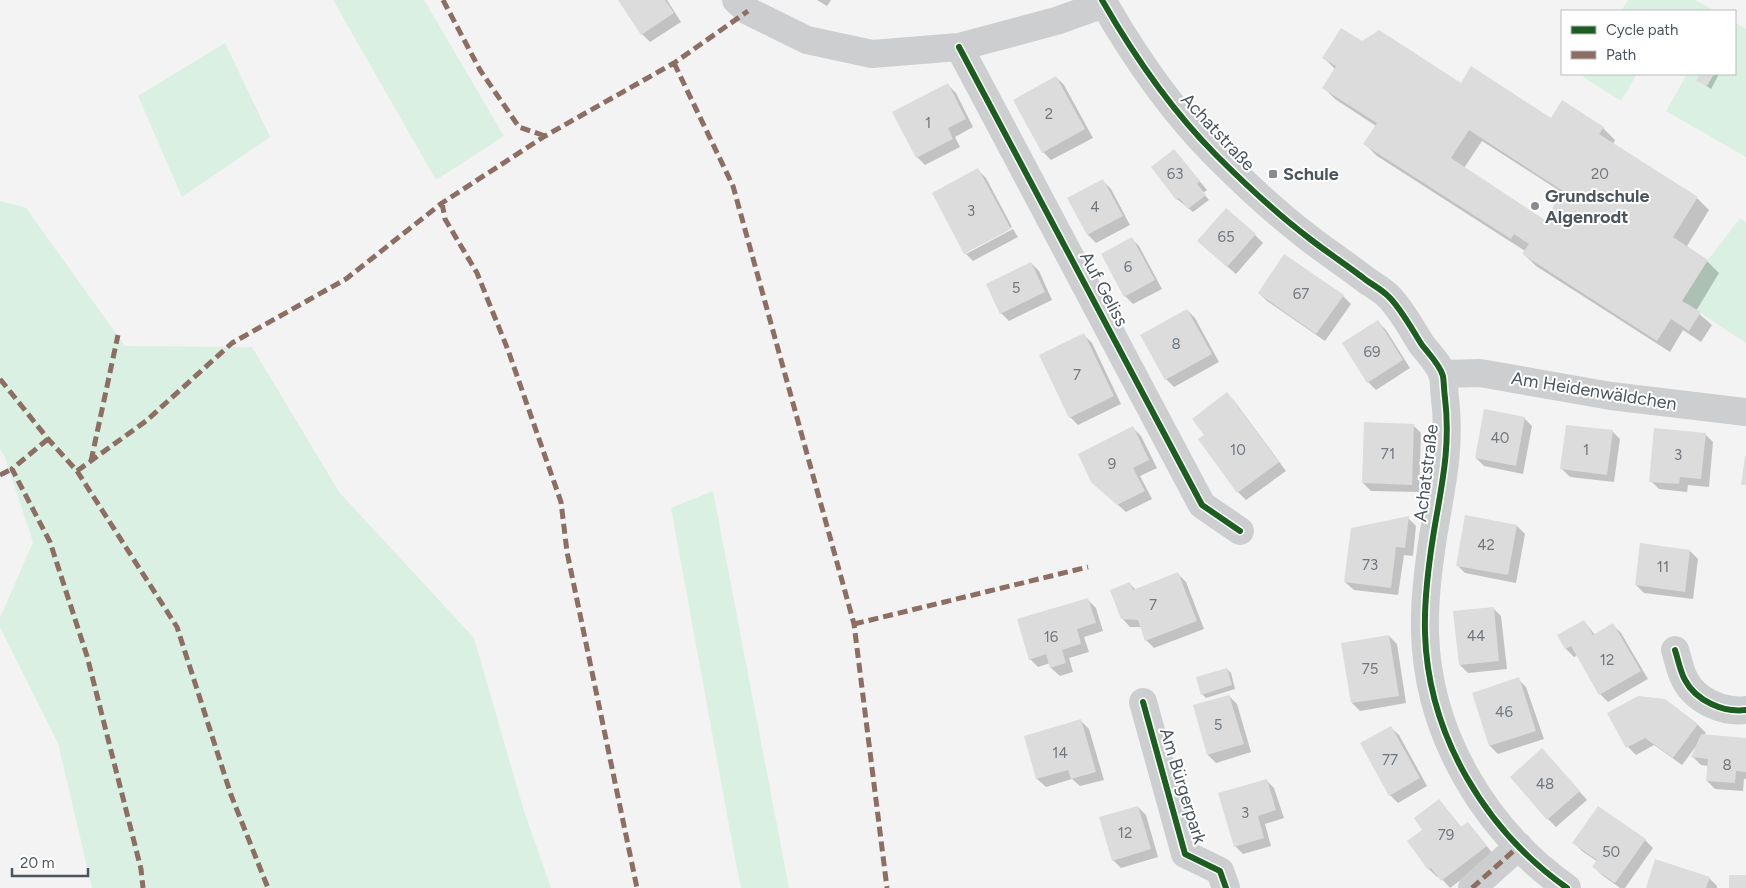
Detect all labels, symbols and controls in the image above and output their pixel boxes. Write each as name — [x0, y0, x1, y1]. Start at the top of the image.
legend — [1561, 10, 1736, 75]
text: Cycle path — [1606, 21, 1678, 39]
text: Path — [1606, 46, 1636, 64]
street label: Achatstraße — [1176, 89, 1260, 176]
house number: 2 — [1045, 105, 1053, 123]
house number: 1 — [925, 114, 931, 132]
place label: Schule — [1283, 163, 1339, 185]
house number: 63 — [1167, 165, 1183, 183]
house number: 20 — [1591, 165, 1609, 183]
marker: Schule — [1267, 168, 1279, 180]
place label: Grundschule Algenrodt — [1545, 185, 1649, 228]
house number: 4 — [1090, 198, 1100, 216]
marker: Grundschule Algenrodt — [1529, 200, 1541, 212]
house number: 3 — [967, 202, 975, 220]
house number: 65 — [1217, 228, 1235, 246]
street label: Auf Geliss — [1075, 248, 1133, 330]
house number: 6 — [1124, 258, 1133, 276]
house number: 5 — [1012, 279, 1020, 297]
house number: 67 — [1293, 285, 1309, 303]
house number: 8 — [1171, 335, 1181, 353]
house number: 69 — [1364, 343, 1380, 361]
house number: 7 — [1073, 366, 1081, 384]
street label: Am Heidenwäldchen — [1510, 367, 1678, 415]
street label: Achatstraße — [1409, 423, 1443, 523]
house number: 40 — [1491, 429, 1509, 447]
house number: 10 — [1230, 441, 1246, 459]
house number: 1 — [1583, 441, 1589, 459]
house number: 71 — [1381, 445, 1395, 463]
house number: 3 — [1674, 446, 1682, 464]
house number: 9 — [1108, 455, 1116, 473]
house number: 42 — [1477, 536, 1495, 554]
house number: 73 — [1362, 556, 1378, 574]
house number: 11 — [1657, 558, 1669, 576]
house number: 7 — [1149, 596, 1157, 614]
house number: 44 — [1467, 627, 1485, 645]
house number: 16 — [1044, 628, 1059, 646]
house number: 12 — [1600, 651, 1614, 669]
house number: 75 — [1362, 660, 1378, 678]
house number: 46 — [1495, 703, 1513, 721]
house number: 5 — [1214, 716, 1222, 734]
street label: Am Bürgerpark — [1155, 725, 1211, 847]
house number: 14 — [1052, 744, 1068, 762]
house number: 77 — [1382, 751, 1398, 769]
house number: 8 — [1722, 756, 1732, 774]
house number: 48 — [1536, 775, 1554, 793]
house number: 3 — [1241, 804, 1249, 822]
house number: 12 — [1118, 824, 1132, 842]
house number: 79 — [1438, 826, 1454, 844]
house number: 50 — [1602, 843, 1620, 861]
scale bar — [12, 846, 89, 878]
text: 20 m — [20, 854, 54, 872]

